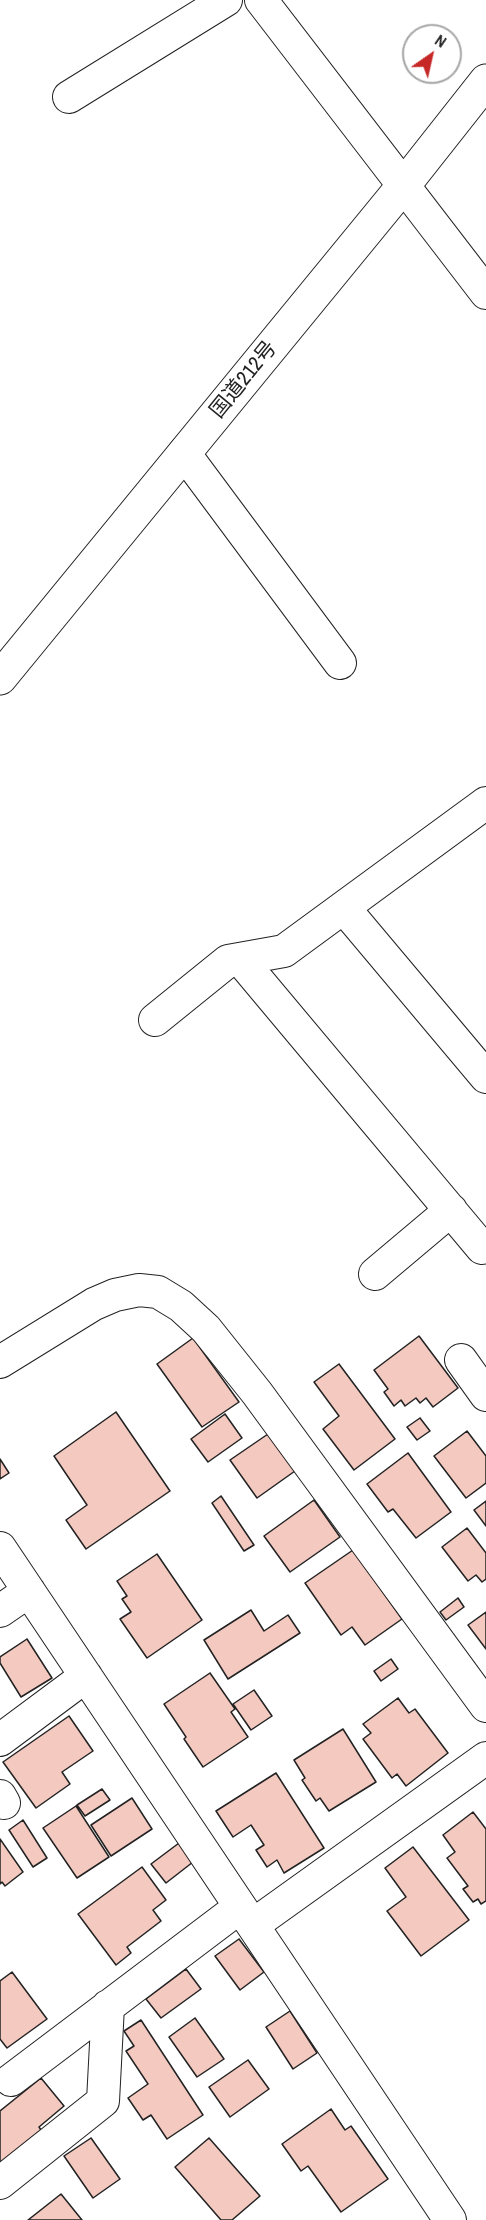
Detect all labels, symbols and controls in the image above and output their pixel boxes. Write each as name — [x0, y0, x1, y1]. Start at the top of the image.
north arrow — [402, 24, 462, 84]
text: N — [431, 29, 451, 53]
street label: 国道212号 — [205, 336, 283, 424]

